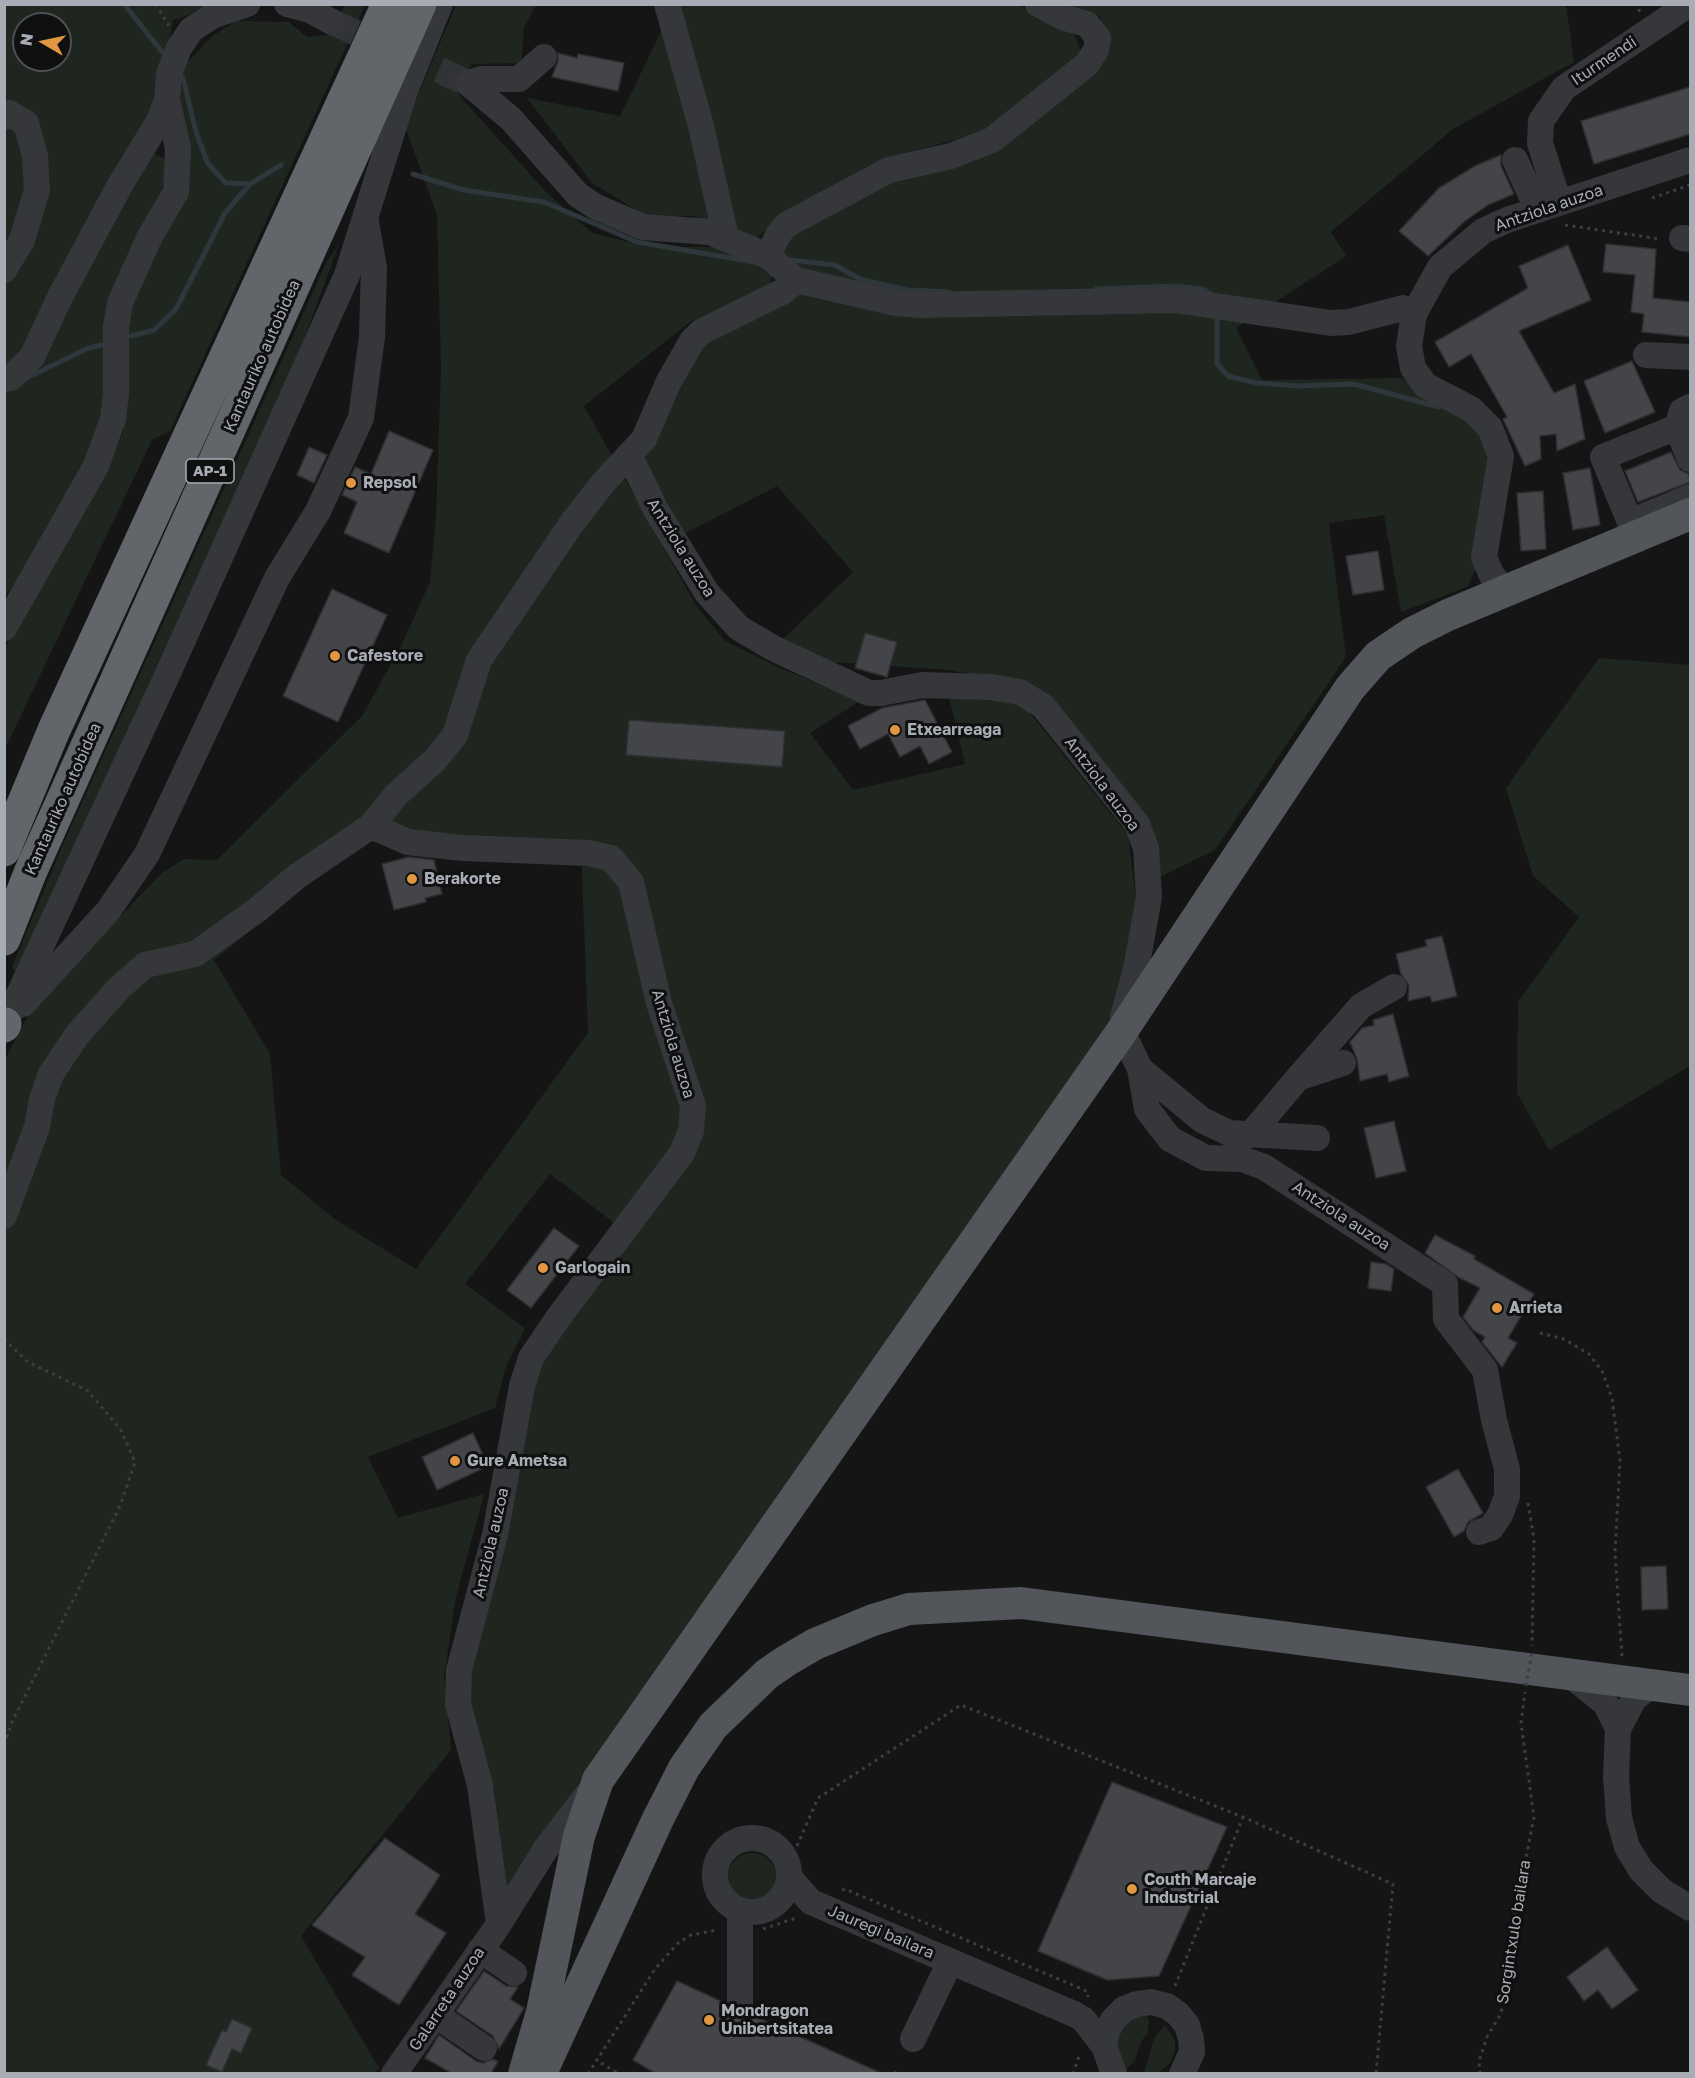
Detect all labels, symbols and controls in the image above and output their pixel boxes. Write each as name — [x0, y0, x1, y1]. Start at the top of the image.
north arrow — [12, 12, 72, 72]
text: N — [15, 32, 37, 47]
street label: Iturmendi — [1568, 32, 1640, 90]
street label: Antziola auzoa — [1493, 181, 1605, 235]
street label: Kantauriko autobidea — [220, 277, 304, 435]
road number: AP-1 — [186, 459, 234, 483]
place label: Repsol — [363, 473, 417, 493]
marker: Repsol — [344, 476, 358, 490]
street label: Antziola auzoa — [643, 495, 719, 601]
place label: Cafestore — [347, 646, 423, 666]
marker: Cafestore — [328, 649, 342, 663]
street label: Kantauriko autobidea — [21, 720, 105, 878]
place label: Etxearreaga — [907, 720, 1001, 740]
marker: Etxearreaga — [888, 723, 902, 737]
street label: Antziola auzoa — [1060, 733, 1144, 835]
place label: Berakorte — [424, 869, 501, 889]
marker: Berakorte — [405, 872, 419, 886]
street label: Antziola auzoa — [647, 987, 699, 1101]
street label: Antziola auzoa — [1288, 1177, 1394, 1255]
place label: Garlogain — [555, 1258, 630, 1278]
marker: Garlogain — [536, 1261, 550, 1275]
place label: Arrieta — [1509, 1298, 1562, 1318]
marker: Arrieta — [1490, 1301, 1504, 1315]
place label: Gure Ametsa — [467, 1451, 567, 1471]
marker: Gure Ametsa — [448, 1454, 462, 1468]
street label: Antziola auzoa — [469, 1486, 513, 1600]
street label: Sorgintxulo bailara — [1493, 1858, 1535, 2006]
place label: Couth Marcaje Industrial — [1144, 1870, 1256, 1908]
marker: Couth Marcaje Industrial — [1125, 1882, 1139, 1896]
street label: Jauregi bailara — [825, 1901, 937, 1963]
street label: Galarreta auzoa — [405, 1943, 489, 2055]
place label: Mondragon Unibertsitatea — [721, 2001, 833, 2039]
marker: Mondragon Unibertsitatea — [702, 2013, 716, 2027]

